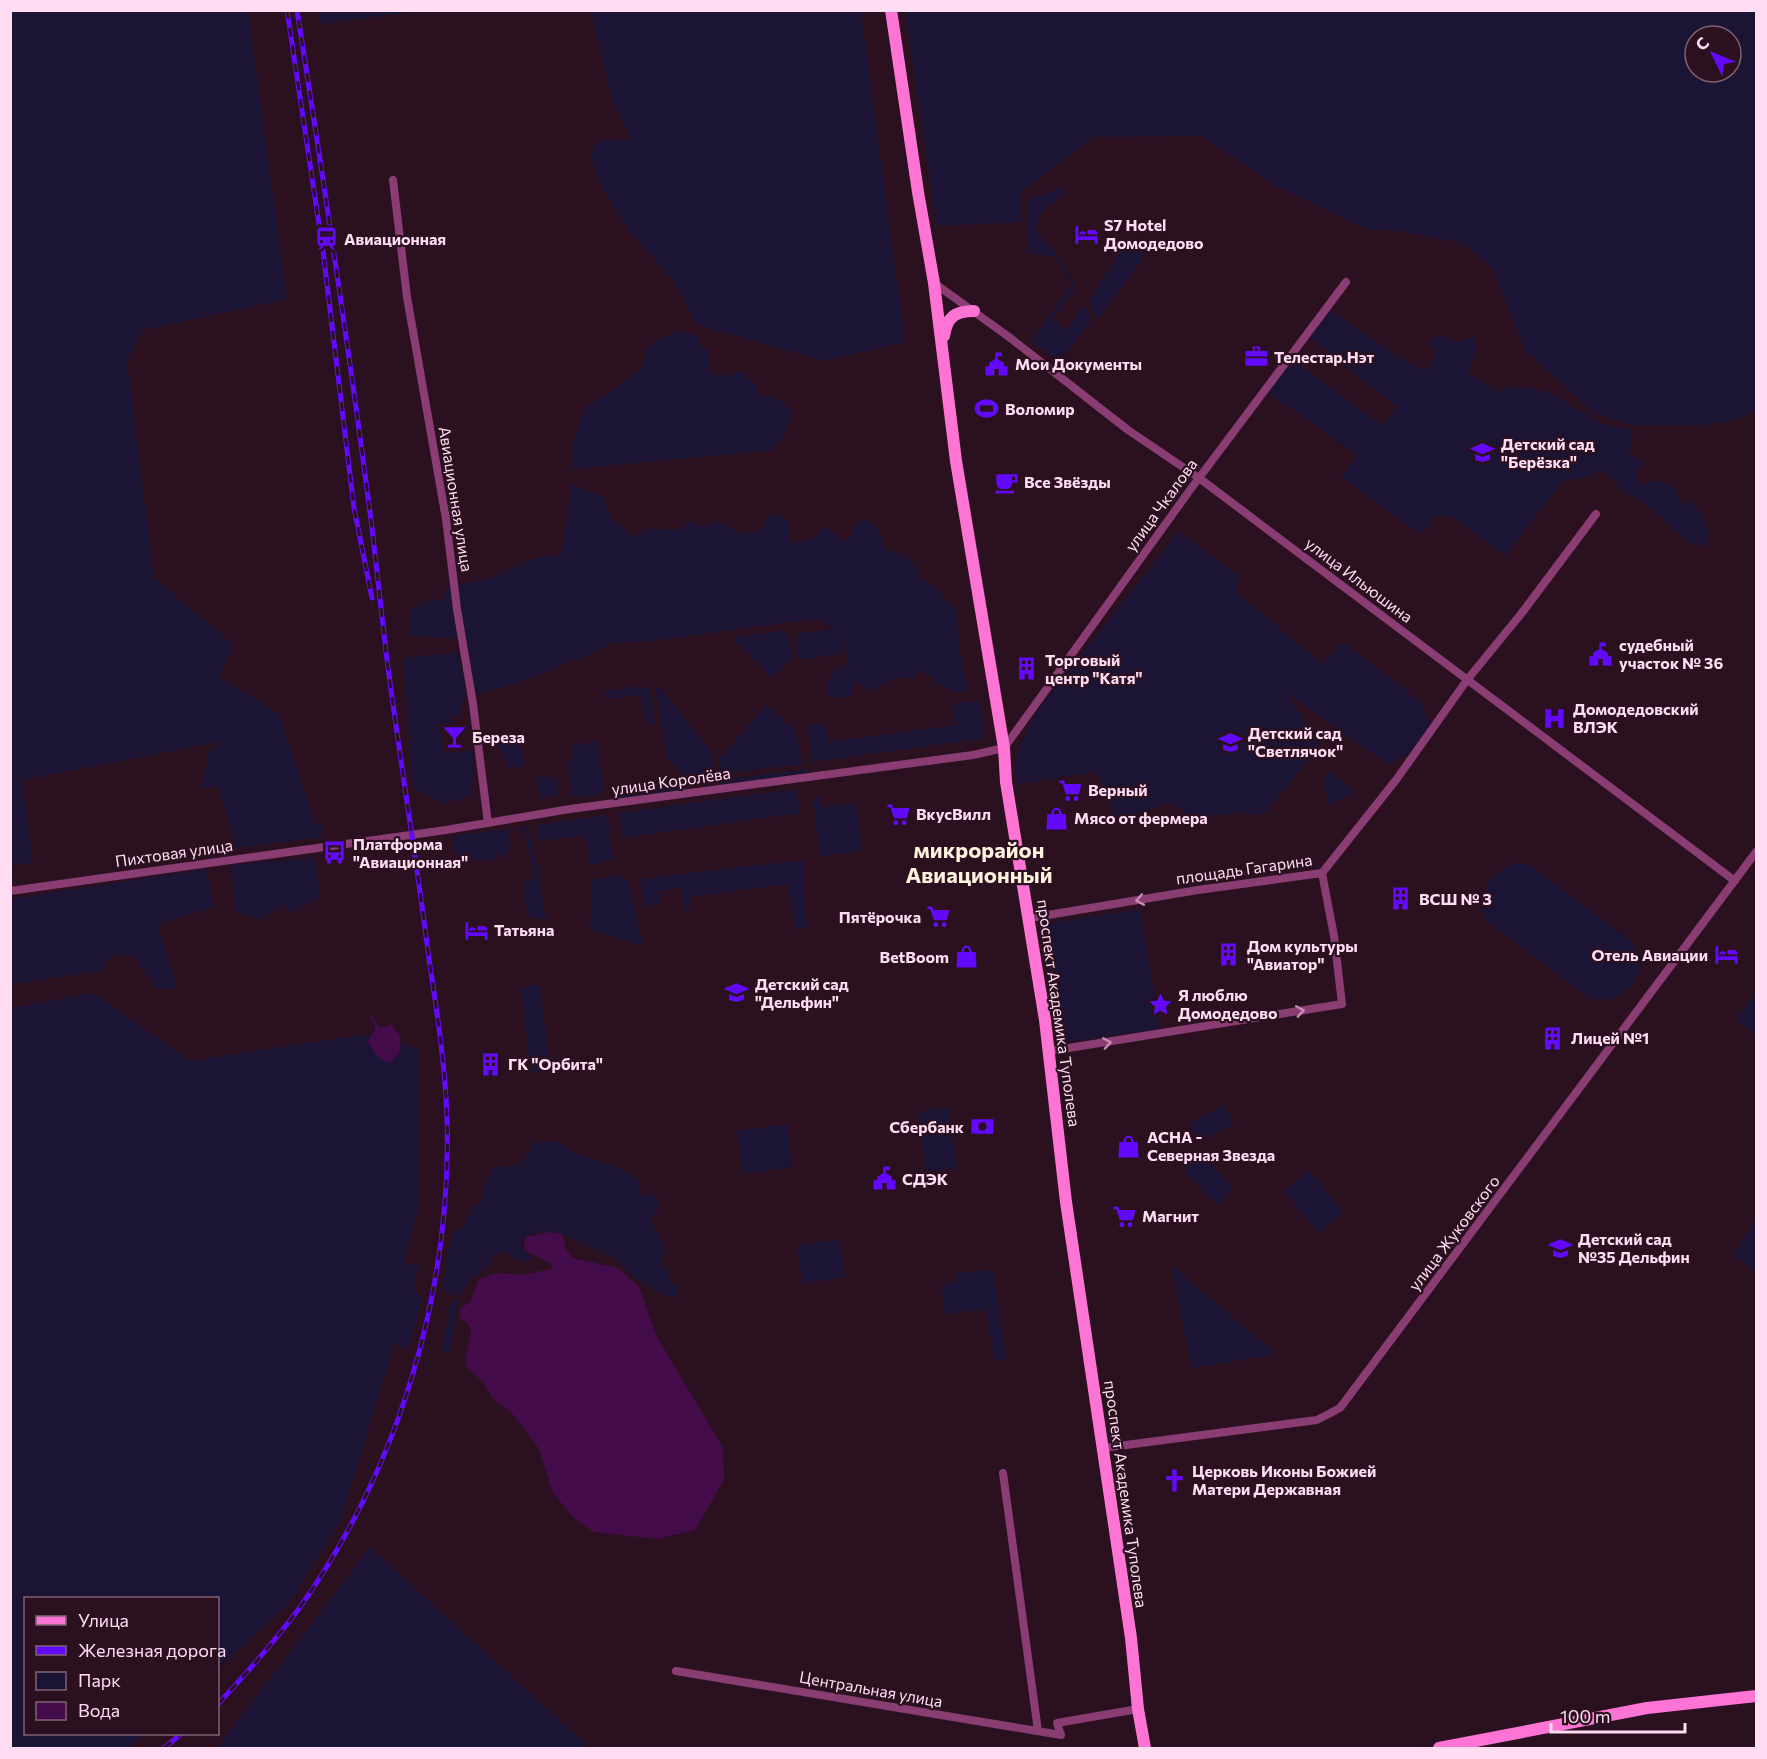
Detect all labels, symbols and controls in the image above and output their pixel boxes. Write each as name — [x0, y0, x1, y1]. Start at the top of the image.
north arrow — [1683, 24, 1743, 84]
text: С — [1691, 33, 1712, 54]
place label: S7 Hotel Домодедово — [1104, 215, 1204, 252]
hotel icon: S7 Hotel Домодедово — [1073, 221, 1099, 247]
station icon: Авиационная — [313, 226, 339, 252]
place label: Авиационная — [344, 229, 446, 248]
office icon: Телестар.Нэт — [1243, 344, 1269, 370]
place label: Телестар.Нэт — [1274, 347, 1375, 366]
public building icon: Мои Документы — [984, 351, 1010, 377]
place label: Мои Документы — [1015, 354, 1142, 373]
sports icon: Воломир — [974, 396, 1000, 422]
place label: Воломир — [1005, 399, 1075, 418]
street label: Авиационная улица — [436, 425, 477, 573]
place label: Детский сад "Берёзка" — [1501, 434, 1595, 471]
school or university icon: Детский сад "Берёзка" — [1470, 440, 1496, 466]
street label: улица Чкалова — [1121, 455, 1201, 555]
cafe icon: Все Звёзды — [993, 469, 1019, 495]
place label: Все Звёзды — [1024, 472, 1111, 491]
street label: улица Ильюшина — [1302, 533, 1417, 626]
place label: судебный участок № 36 — [1619, 635, 1723, 672]
public building icon: судебный участок № 36 — [1588, 641, 1614, 667]
place label: Торговый центр "Катя" — [1045, 650, 1143, 687]
building icon: Торговый центр "Катя" — [1014, 656, 1040, 682]
place label: Домодедовский ВЛЭК — [1573, 699, 1699, 736]
hospital icon: Домодедовский ВЛЭК — [1542, 705, 1568, 731]
place label: Детский сад "Светлячок" — [1248, 723, 1343, 760]
bar icon: Береза — [441, 724, 467, 750]
place label: Береза — [472, 727, 525, 746]
school or university icon: Детский сад "Светлячок" — [1217, 729, 1243, 755]
street label: улица Королёва — [610, 763, 732, 798]
supermarket icon: Верный — [1057, 777, 1083, 803]
place label: Верный — [1088, 780, 1148, 799]
supermarket icon: ВкусВилл — [885, 801, 911, 827]
place label: ВкусВилл — [916, 804, 991, 823]
shop icon: Мясо от фермера — [1043, 805, 1069, 831]
place label: Мясо от фермера — [1074, 808, 1208, 827]
place label: Платформа "Авиационная" — [353, 834, 468, 871]
street label: Пихтовая улица — [114, 835, 234, 870]
district label: микрорайон Авиационный — [906, 836, 1052, 888]
bus stop icon: Платформа "Авиационная" — [322, 840, 348, 866]
street label: площадь Гагарина — [1174, 850, 1313, 887]
building icon: ВСШ № 3 — [1388, 886, 1414, 912]
place label: ВСШ № 3 — [1419, 889, 1492, 908]
one-way arrow — [1135, 893, 1145, 906]
street label: проспект Академика Туполева — [1034, 898, 1085, 1128]
supermarket icon: Пятёрочка — [926, 904, 952, 930]
place label: Пятёрочка — [839, 907, 921, 926]
hotel icon: Татьяна — [463, 917, 489, 943]
place label: Татьяна — [494, 920, 554, 939]
place label: Дом культуры "Авиатор" — [1247, 936, 1358, 973]
building icon: Дом культуры "Авиатор" — [1216, 942, 1242, 968]
hotel icon: Отель Авиации — [1713, 942, 1739, 968]
shop icon: BetBoom — [954, 944, 980, 970]
place label: Отель Авиации — [1591, 945, 1708, 964]
place label: BetBoom — [880, 947, 949, 966]
place label: Детский сад "Дельфин" — [755, 974, 849, 1011]
school or university icon: Детский сад "Дельфин" — [724, 980, 750, 1006]
place label: Я люблю Домодедово — [1178, 985, 1278, 1022]
place icon: Я люблю Домодедово — [1147, 991, 1173, 1017]
one-way arrow — [1295, 1005, 1305, 1018]
building icon: Лицей №1 — [1540, 1025, 1566, 1051]
place label: Лицей №1 — [1571, 1028, 1649, 1047]
one-way arrow — [1103, 1037, 1112, 1049]
building icon: ГК "Орбита" — [477, 1051, 503, 1077]
place label: ГК "Орбита" — [508, 1054, 603, 1073]
bank icon: Сбербанк — [969, 1114, 995, 1140]
place label: Сбербанк — [889, 1117, 964, 1136]
place label: АСНА - Северная Звезда — [1147, 1127, 1275, 1164]
shop icon: АСНА - Северная Звезда — [1116, 1133, 1142, 1159]
public building icon: СДЭК — [871, 1166, 897, 1192]
place label: СДЭК — [902, 1169, 948, 1188]
street label: улица Жуковского — [1404, 1171, 1503, 1294]
supermarket icon: Магнит — [1111, 1203, 1137, 1229]
place label: Магнит — [1142, 1206, 1199, 1225]
place label: Детский сад №35 Дельфин — [1578, 1229, 1690, 1266]
school or university icon: Детский сад №35 Дельфин — [1547, 1235, 1573, 1261]
street label: проспект Академика Туполева — [1101, 1379, 1152, 1609]
place label: Церковь Иконы Божией Матери Державная — [1192, 1461, 1376, 1498]
church icon: Церковь Иконы Божией Матери Державная — [1161, 1467, 1187, 1493]
legend — [24, 1597, 219, 1735]
text: Улица — [78, 1609, 129, 1631]
text: Железная дорога — [78, 1639, 226, 1661]
street label: Центральная улица — [798, 1667, 944, 1710]
text: Парк — [78, 1669, 121, 1691]
scale bar — [1551, 1696, 1684, 1734]
text: Вода — [78, 1699, 120, 1721]
text: 100 m — [1560, 1705, 1610, 1727]

